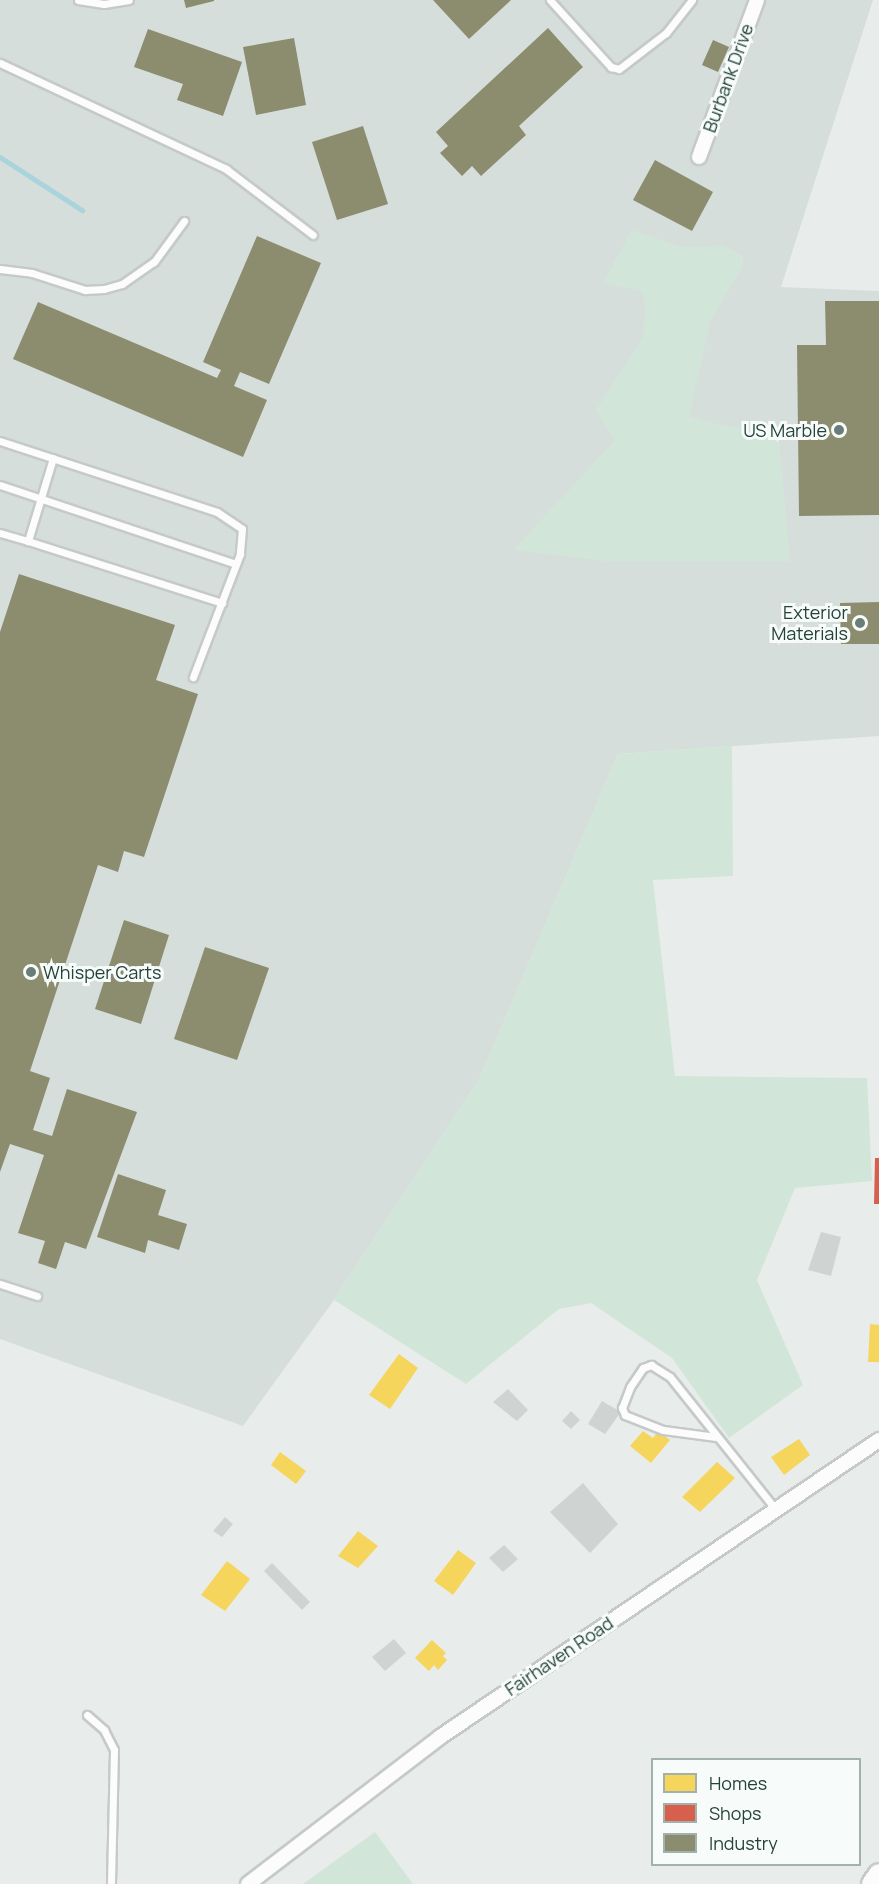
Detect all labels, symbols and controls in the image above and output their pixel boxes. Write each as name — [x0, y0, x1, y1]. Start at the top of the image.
street label: Burbank Drive — [698, 21, 758, 135]
place label: US Marble — [743, 419, 827, 441]
marker: US Marble — [832, 423, 846, 437]
place label: Exterior Materials — [771, 602, 848, 644]
marker: Exterior Materials — [853, 616, 867, 630]
place label: Whisper Carts — [43, 961, 161, 983]
marker: Whisper Carts — [24, 965, 38, 979]
street label: Fairhaven Road — [501, 1612, 617, 1700]
legend — [651, 1758, 861, 1866]
text: Homes — [709, 1771, 767, 1795]
text: Shops — [709, 1801, 761, 1825]
text: Industry — [709, 1831, 778, 1855]

